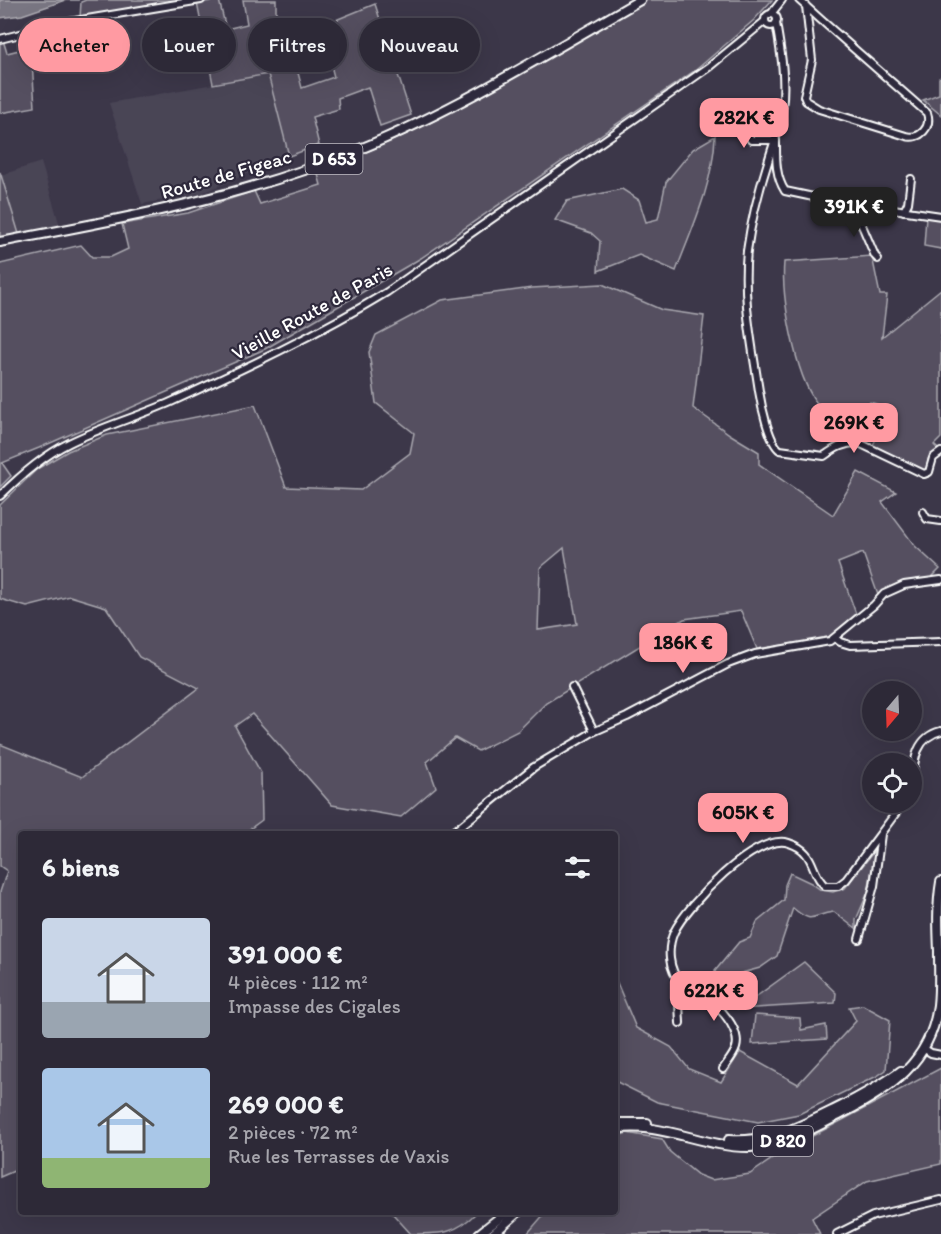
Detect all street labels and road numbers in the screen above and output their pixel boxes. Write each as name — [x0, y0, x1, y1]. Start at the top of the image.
street label: Route de Figeac — [158, 144, 294, 204]
road number: D 653 — [306, 144, 362, 174]
street label: Vieille Route de Paris — [227, 257, 397, 365]
road number: D 820 — [753, 1126, 813, 1156]

